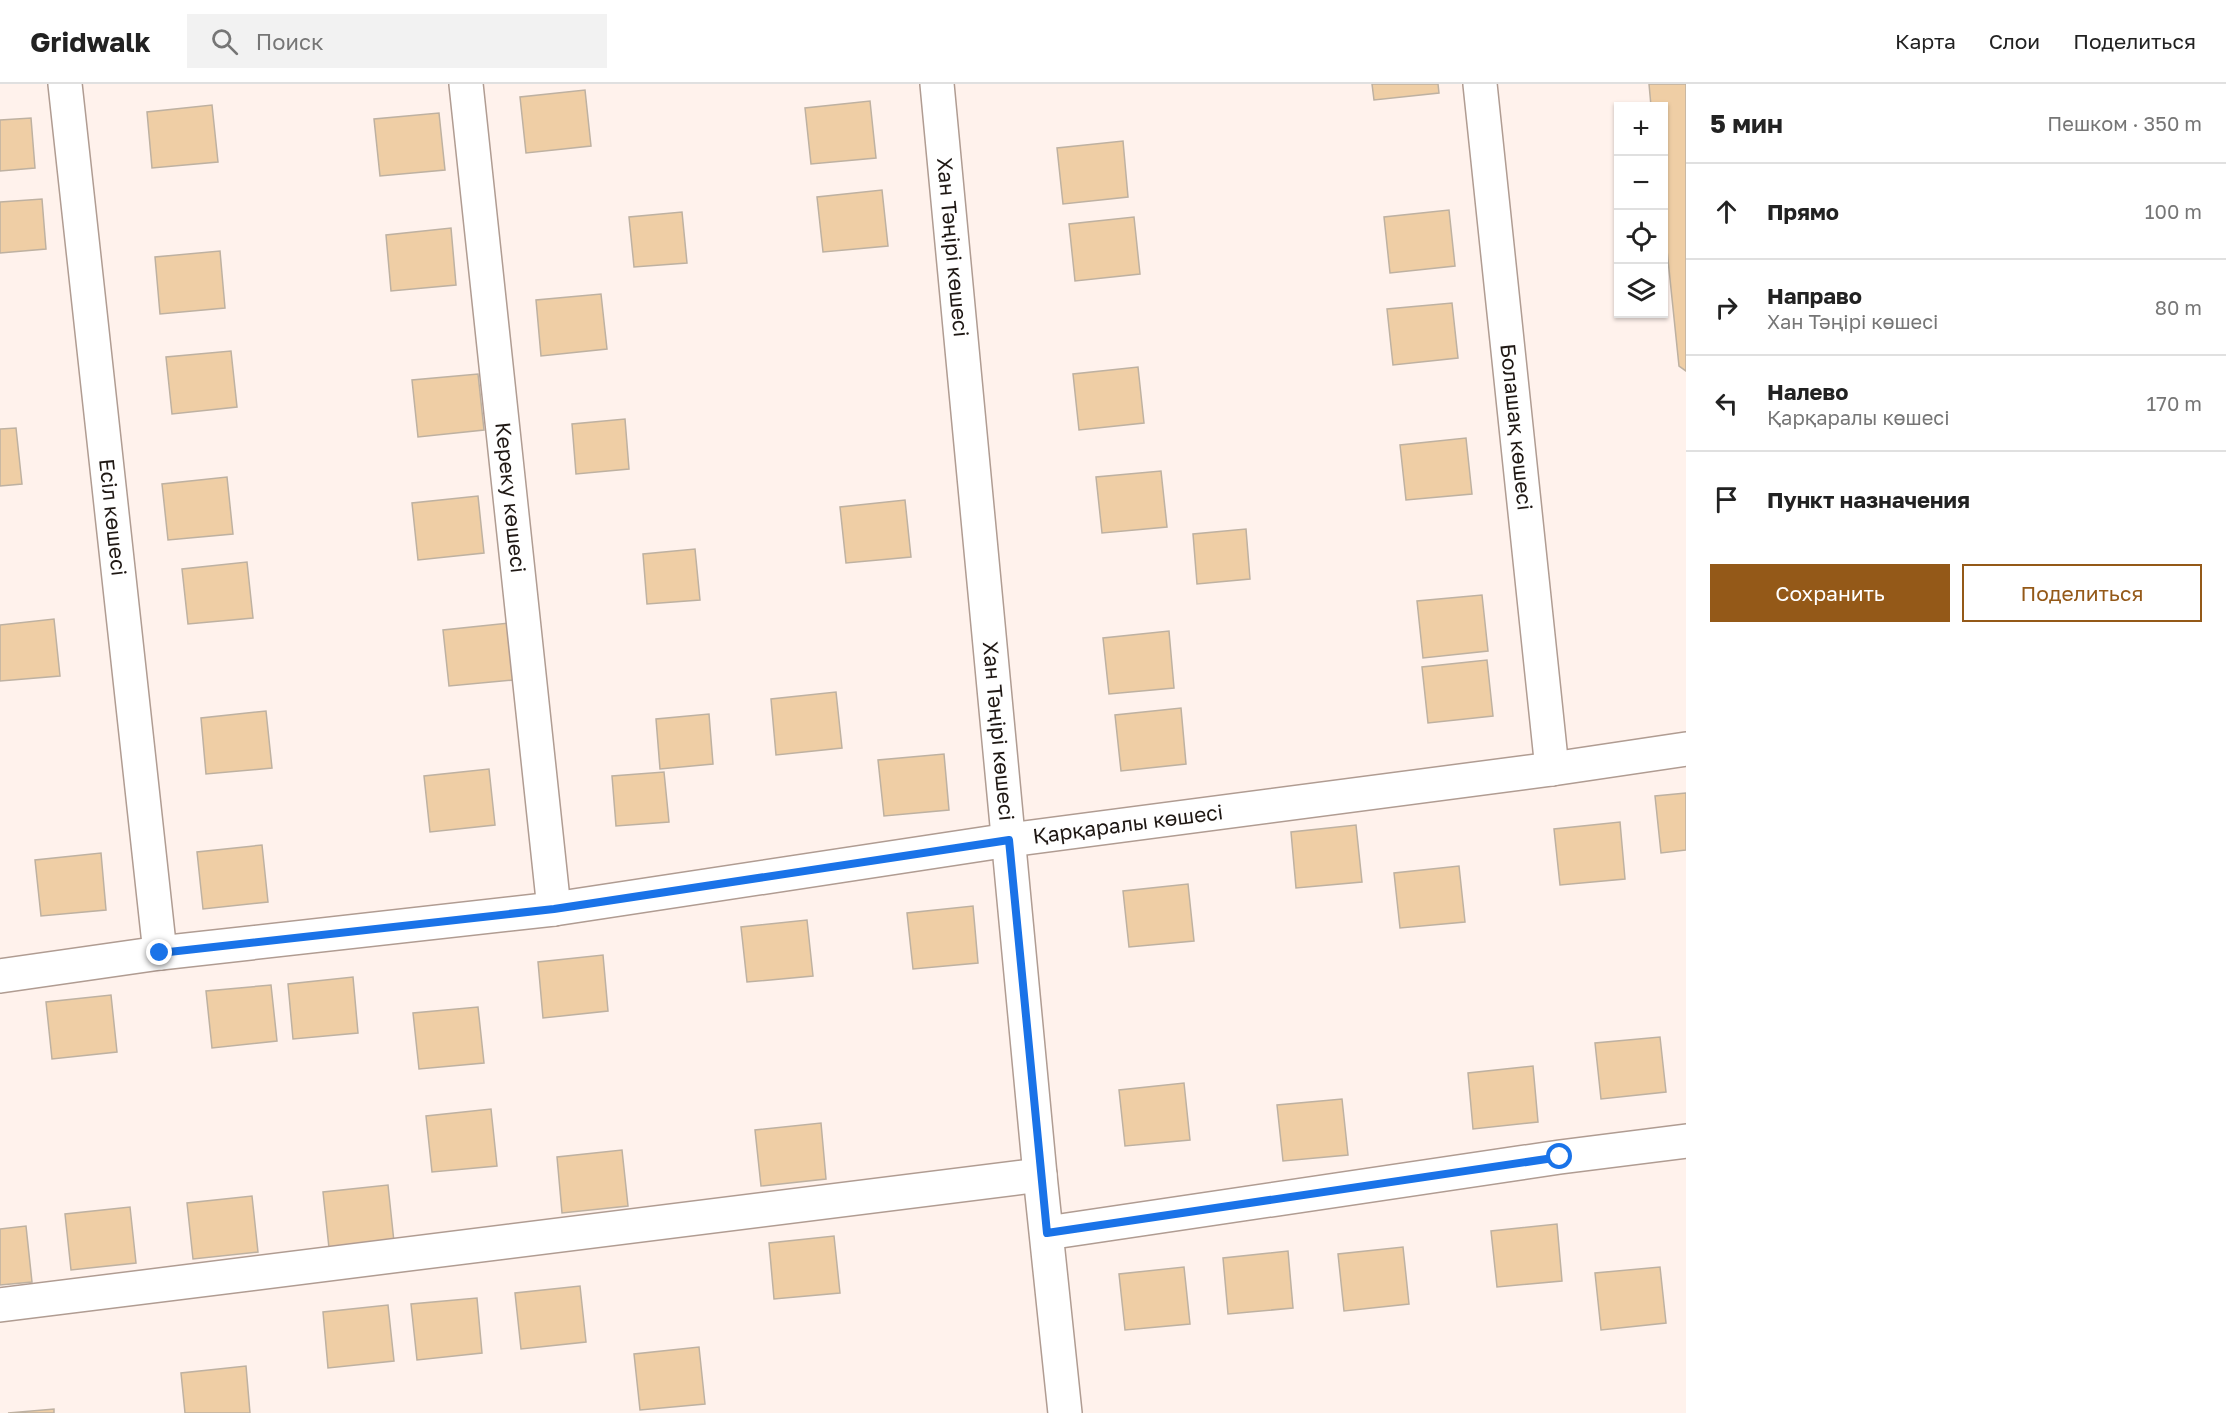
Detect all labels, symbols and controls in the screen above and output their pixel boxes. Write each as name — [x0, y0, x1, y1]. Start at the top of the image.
search box — [187, 14, 607, 68]
text: Gridwalk — [30, 25, 151, 58]
icon: search — [208, 25, 241, 58]
text: Поиск — [256, 28, 324, 55]
text: Карта — [1895, 28, 1956, 54]
text: Слои — [1989, 28, 2040, 54]
text: Поделиться — [2073, 28, 2196, 54]
map controls — [1614, 102, 1668, 318]
button: + — [1614, 102, 1668, 156]
text: 5 мин — [1710, 108, 1783, 139]
text: Пешком · 350 m — [2047, 111, 2202, 135]
street label: Хан Тәңірі көшесі — [932, 156, 975, 338]
button: − — [1614, 156, 1668, 210]
icon: ahead — [1710, 195, 1743, 228]
text: Прямо — [1767, 198, 1839, 225]
text: 100 m — [2145, 199, 2202, 223]
button: locate — [1614, 210, 1668, 264]
button: layers — [1614, 264, 1668, 318]
text: Направо — [1767, 282, 1862, 309]
icon: right — [1710, 291, 1743, 324]
text: 80 m — [2155, 295, 2202, 319]
text: Хан Тәңірі көшесі — [1767, 309, 1938, 333]
street label: Болашақ көшесі — [1495, 342, 1539, 512]
text: Налево — [1767, 378, 1849, 405]
icon: left — [1710, 387, 1743, 420]
text: 170 m — [2147, 391, 2202, 415]
text: Қарқаралы көшесі — [1767, 405, 1950, 429]
street label: Кереку көшесі — [490, 421, 532, 574]
street label: Есіл көшесі — [94, 457, 133, 577]
icon: arrive — [1710, 483, 1743, 516]
text: Пункт назначения — [1767, 486, 1970, 513]
button: Сохранить — [1710, 564, 1950, 622]
button: Поделиться — [1962, 564, 2202, 622]
street label: Хан Тәңірі көшесі — [978, 640, 1020, 822]
street label: Қарқаралы көшесі — [1031, 798, 1225, 849]
route end — [146, 939, 172, 965]
route start — [1546, 1143, 1572, 1169]

